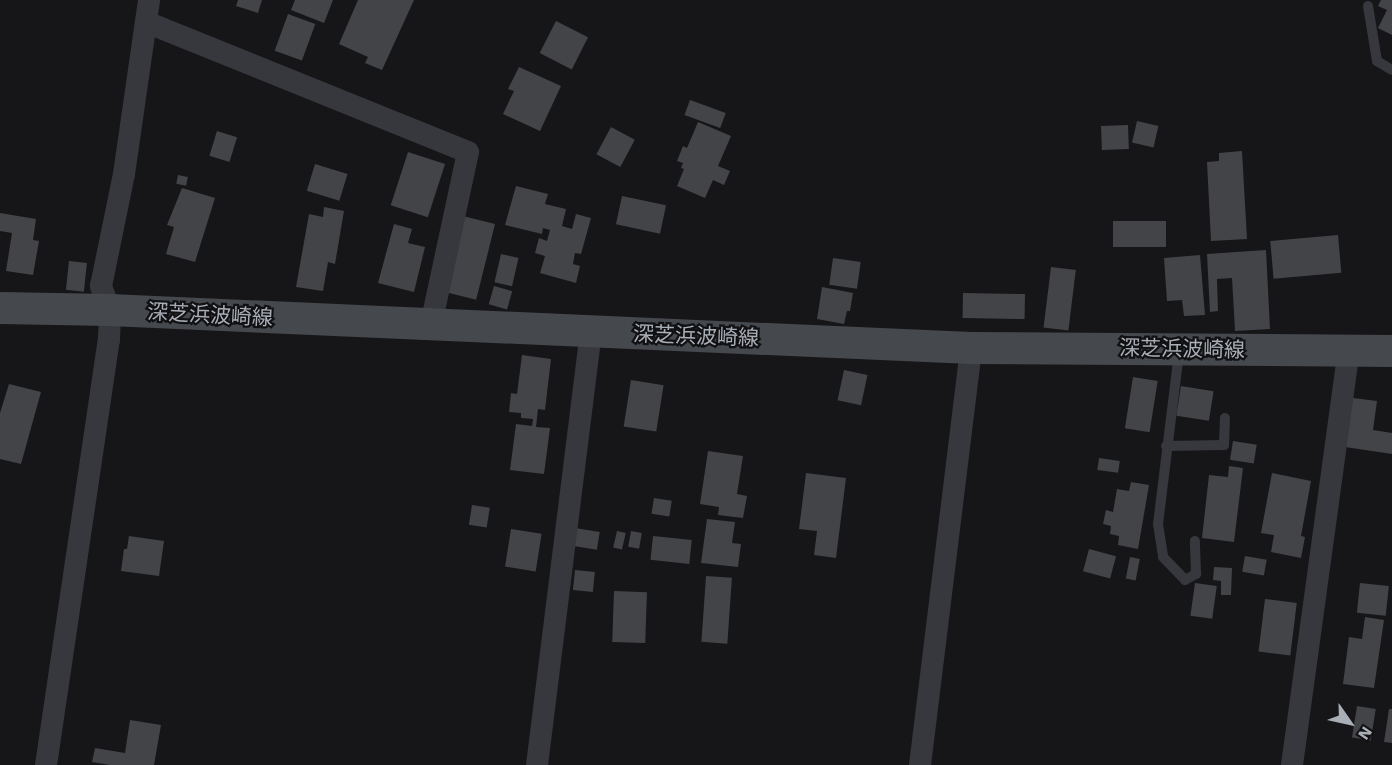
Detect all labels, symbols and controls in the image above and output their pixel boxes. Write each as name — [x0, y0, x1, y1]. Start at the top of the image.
street label: 深芝浜波崎線 — [146, 299, 274, 331]
street label: 深芝浜波崎線 — [633, 321, 759, 351]
street label: 深芝浜波崎線 — [1119, 335, 1245, 363]
north arrow — [1320, 693, 1380, 753]
text: N — [1354, 723, 1377, 744]

